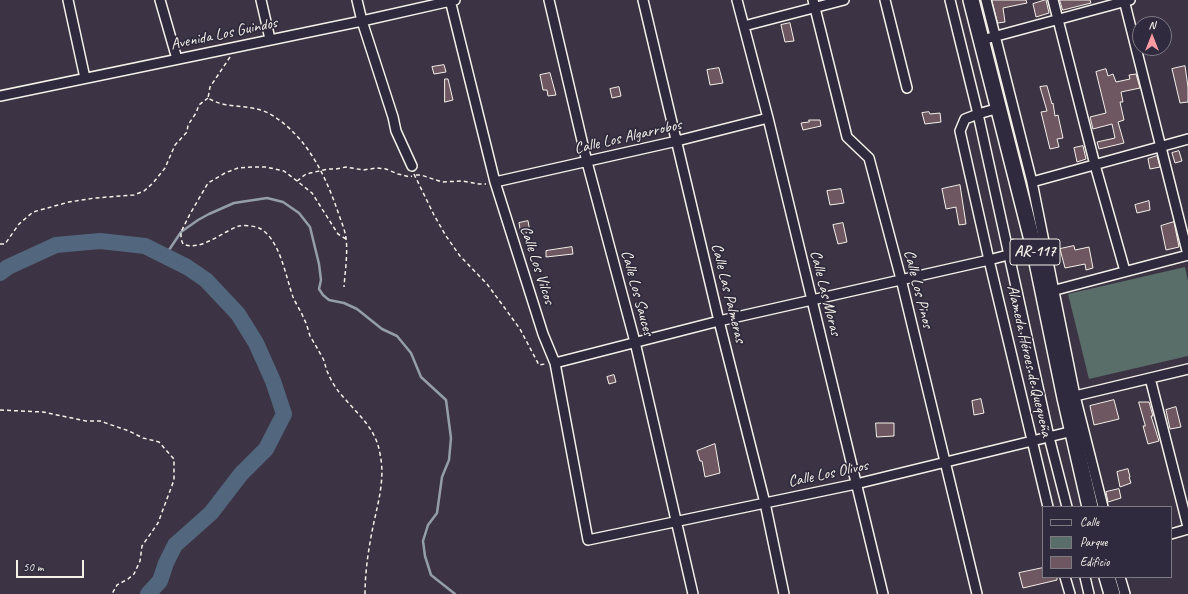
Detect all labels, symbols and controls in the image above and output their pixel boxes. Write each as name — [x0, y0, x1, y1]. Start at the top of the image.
street label: Avenida Los Guindos — [169, 13, 279, 55]
north arrow — [1132, 16, 1172, 56]
text: N — [1149, 18, 1155, 32]
street label: Calle Los Algarrobos — [573, 115, 683, 159]
street label: Calle Los Vilcos — [515, 223, 559, 307]
road number: AR-117 — [1010, 239, 1060, 265]
street label: Calle Las Palmeras — [706, 241, 750, 345]
street label: Calle Los Sauces — [616, 248, 658, 338]
street label: Calle Las Moras — [805, 248, 845, 338]
street label: Calle Los Pinos — [899, 248, 937, 330]
street label: Alameda Héroes de Quequeña — [1002, 283, 1056, 439]
street label: Calle Los Olivos — [786, 456, 870, 492]
legend — [1042, 506, 1172, 578]
text: Calle — [1080, 514, 1099, 530]
text: Parque — [1080, 534, 1108, 550]
scale bar — [18, 552, 86, 578]
text: Edificio — [1080, 554, 1110, 570]
text: 50 m — [23, 559, 43, 575]

